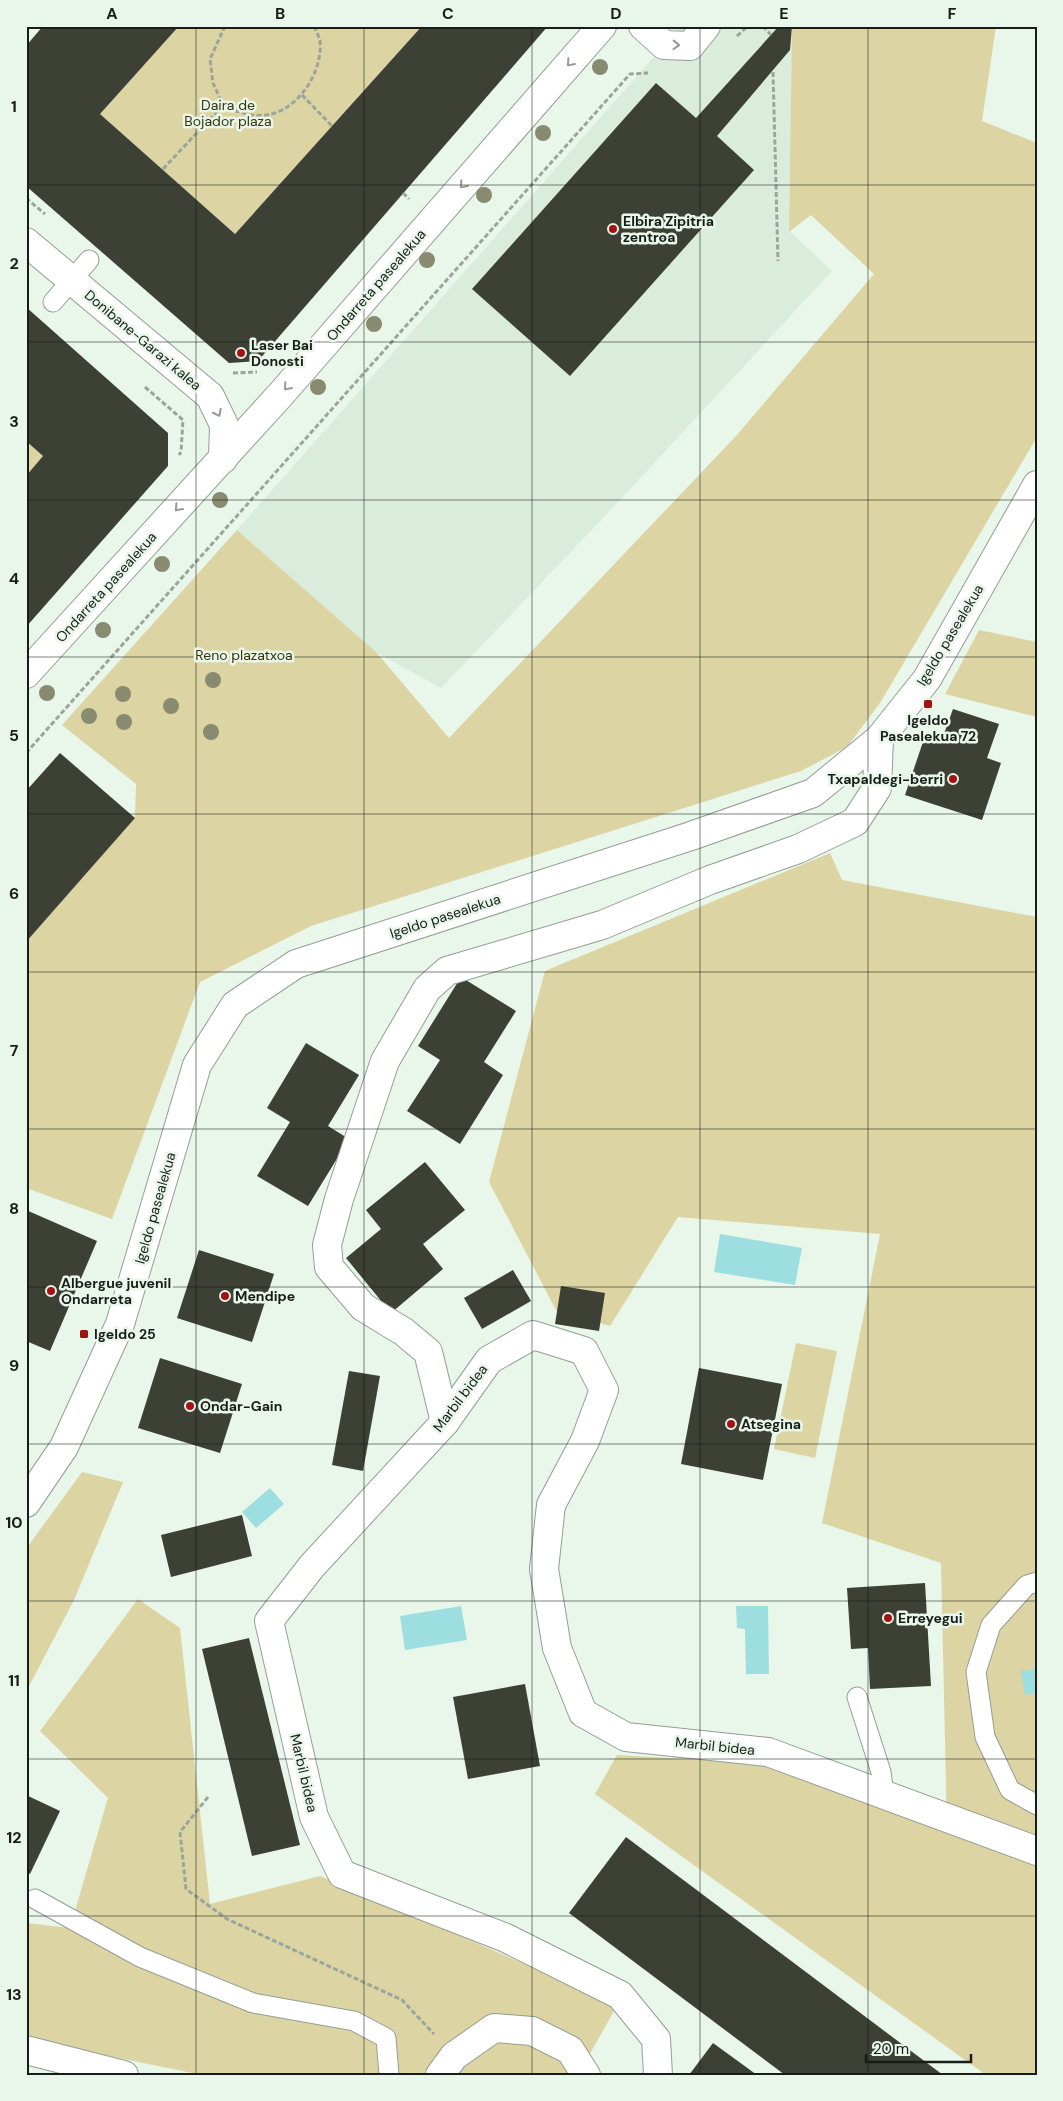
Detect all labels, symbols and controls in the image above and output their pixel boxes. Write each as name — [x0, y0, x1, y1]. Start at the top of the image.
text: A — [106, 3, 118, 24]
text: B — [275, 3, 285, 24]
text: C — [442, 3, 454, 24]
text: D — [610, 3, 622, 24]
text: E — [779, 3, 789, 24]
text: F — [948, 3, 957, 24]
one-way arrow — [672, 40, 680, 50]
one-way arrow — [567, 57, 576, 66]
text: 1 — [11, 96, 17, 117]
park label: Daira de Bojador plaza — [184, 96, 272, 130]
one-way arrow — [460, 180, 469, 189]
place label: Elbira Zipitria zentroa — [623, 212, 714, 246]
marker: Elbira Zipitria zentroa — [607, 223, 619, 235]
street label: Ondarreta pasealekua — [322, 225, 430, 345]
text: 2 — [9, 253, 19, 274]
street label: Donibane-Garazi kalea — [81, 286, 205, 394]
place label: Laser Bai Donosti — [251, 336, 313, 370]
marker: Laser Bai Donosti — [235, 347, 247, 359]
one-way arrow — [284, 381, 293, 390]
one-way arrow — [212, 408, 222, 417]
text: 3 — [9, 411, 19, 432]
one-way arrow — [175, 502, 184, 511]
street label: Ondarreta pasealekua — [52, 528, 160, 646]
text: 4 — [9, 568, 19, 589]
street label: Igeldo pasealekua — [913, 581, 987, 689]
park label: Reno plazatxoa — [195, 646, 293, 664]
marker: Igeldo Pasealekua 72 — [922, 698, 934, 710]
place label: Igeldo Pasealekua 72 — [880, 711, 976, 745]
text: 5 — [9, 725, 19, 746]
place label: Txapaldegi-berri — [827, 770, 943, 788]
marker: Txapaldegi-berri — [947, 773, 959, 785]
text: 6 — [9, 883, 19, 904]
street label: Igeldo pasealekua — [387, 890, 503, 942]
text: 7 — [10, 1040, 19, 1061]
street label: Igeldo pasealekua — [130, 1150, 180, 1266]
text: 8 — [9, 1198, 19, 1219]
place label: Albergue juvenil Ondarreta — [61, 1274, 171, 1308]
marker: Albergue juvenil Ondarreta — [45, 1285, 57, 1297]
place label: Mendipe — [235, 1287, 295, 1305]
marker: Mendipe — [219, 1290, 231, 1302]
place label: Igeldo 25 — [94, 1325, 156, 1343]
marker: Igeldo 25 — [78, 1328, 90, 1340]
text: 9 — [9, 1355, 19, 1376]
street label: Marbil bidea — [429, 1361, 491, 1435]
place label: Ondar-Gain — [200, 1397, 282, 1415]
marker: Ondar-Gain — [184, 1400, 196, 1412]
place label: Atsegina — [741, 1415, 801, 1433]
marker: Atsegina — [725, 1418, 737, 1430]
text: 10 — [5, 1512, 23, 1533]
place label: Erreyegui — [898, 1609, 963, 1627]
marker: Erreyegui — [882, 1612, 894, 1624]
text: 11 — [8, 1670, 20, 1691]
street label: Marbil bidea — [286, 1732, 322, 1814]
street label: Marbil bidea — [674, 1733, 756, 1759]
text: 12 — [6, 1827, 22, 1848]
text: 13 — [6, 1984, 22, 2005]
scale bar — [866, 2031, 970, 2063]
text: 20 m — [873, 2039, 909, 2059]

